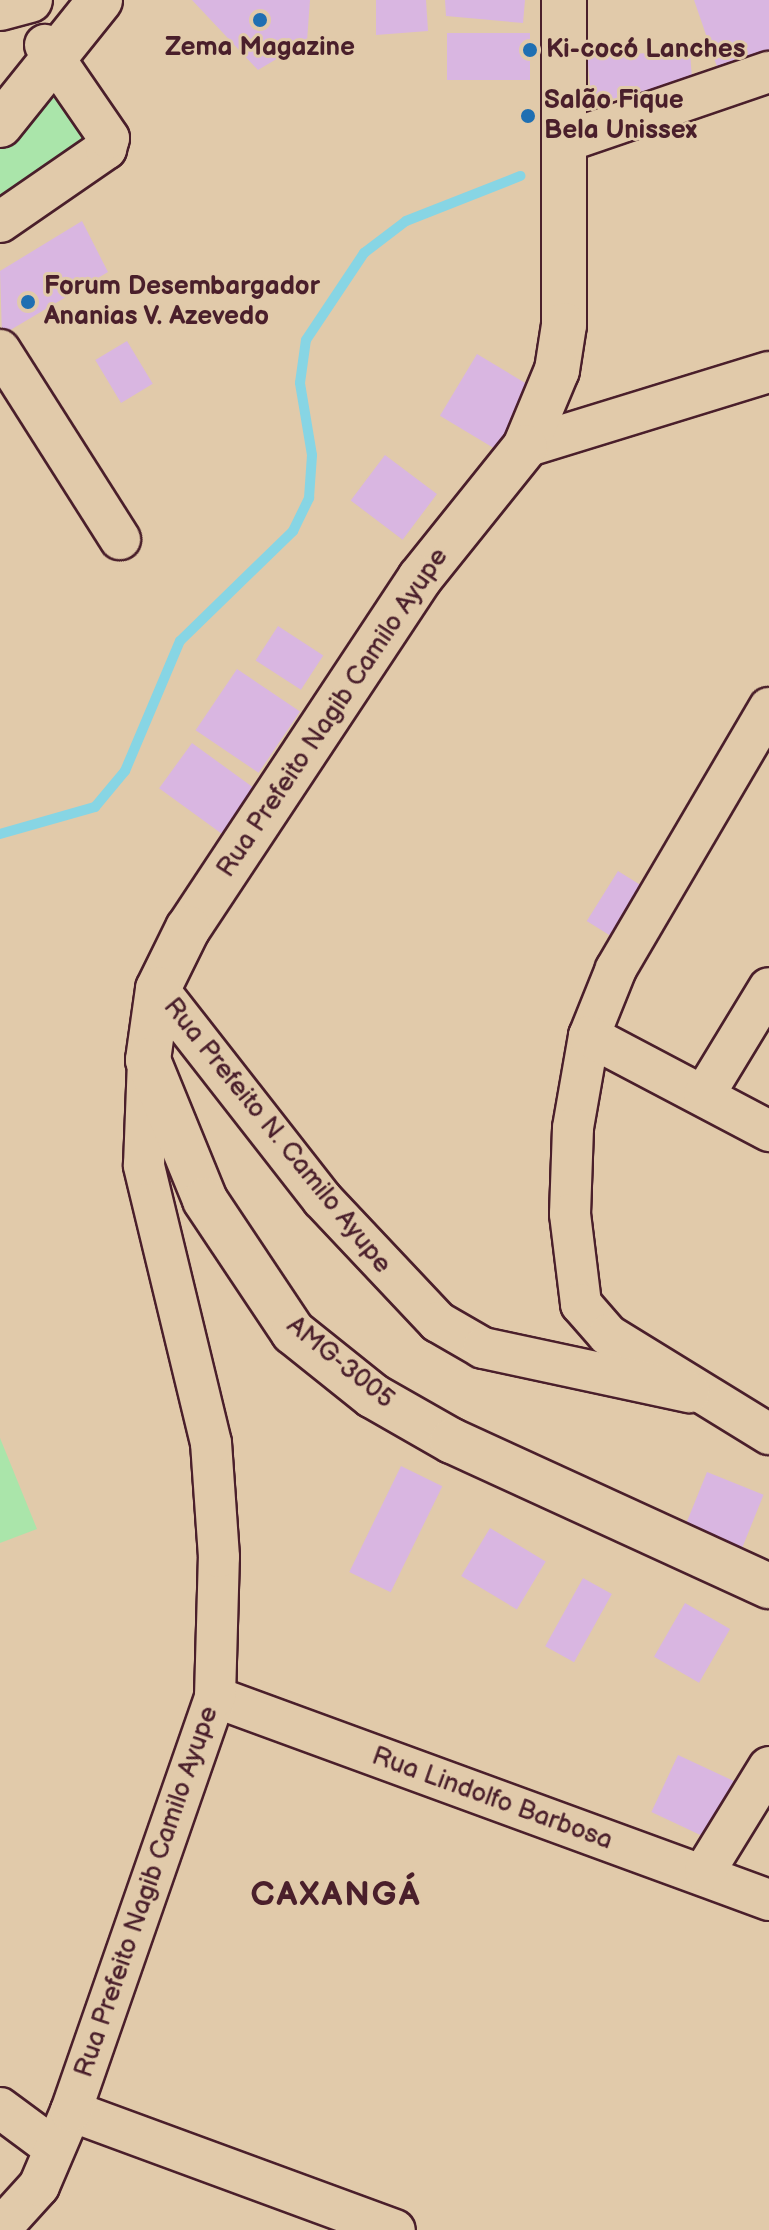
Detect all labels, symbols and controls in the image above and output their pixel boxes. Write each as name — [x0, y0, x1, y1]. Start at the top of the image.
marker: Zema Magazine — [251, 11, 269, 29]
place label: Zema Magazine — [165, 32, 355, 64]
place label: Ki-cocó Lanches — [546, 34, 745, 66]
marker: Ki-cocó Lanches — [521, 41, 539, 59]
place label: Salão Fique Bela Unissex — [544, 85, 697, 146]
marker: Salão Fique Bela Unissex — [519, 107, 537, 125]
place label: Forum Desembargador Ananias V. Azevedo — [44, 271, 320, 332]
marker: Forum Desembargador Ananias V. Azevedo — [19, 293, 37, 311]
street label: Rua Prefeito Nagib Camilo Ayupe — [211, 542, 455, 884]
street label: Rua Prefeito N. Camilo Ayupe — [156, 992, 398, 1280]
street label: AMG-3005 — [280, 1310, 400, 1416]
street label: Rua Prefeito Nagib Camilo Ayupe — [69, 1702, 225, 2082]
street label: Rua Lindolfo Barbosa — [368, 1741, 616, 1857]
district label: CAXANGÁ — [250, 1875, 422, 1915]

